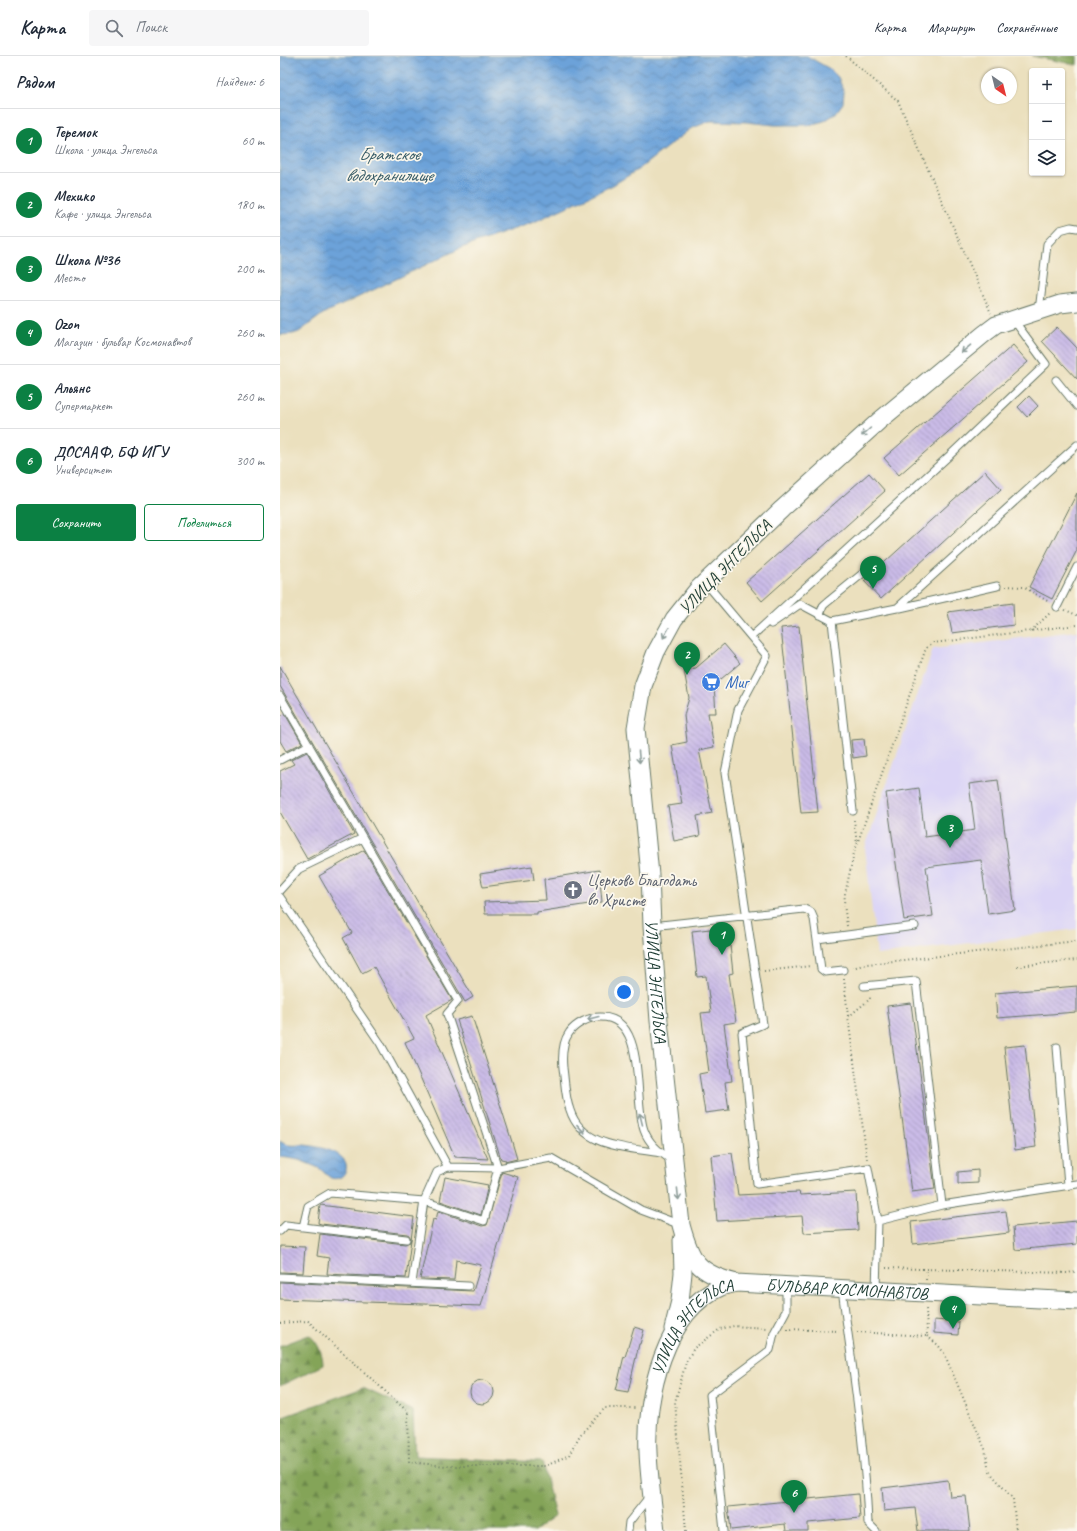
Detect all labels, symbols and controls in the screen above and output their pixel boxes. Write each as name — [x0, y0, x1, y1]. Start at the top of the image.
search box — [89, 10, 369, 46]
text: Карта — [20, 16, 65, 40]
icon: search — [103, 17, 125, 39]
text: Поиск — [135, 18, 167, 37]
text: Карта — [874, 19, 906, 36]
text: Маршрут — [928, 19, 974, 36]
text: Сохранённые — [996, 19, 1057, 36]
north arrow — [981, 68, 1017, 104]
map controls — [1029, 68, 1065, 176]
button: + — [1029, 68, 1065, 104]
text: Рядом — [16, 72, 54, 93]
text: Найдено: 6 — [216, 74, 264, 90]
button: − — [1029, 104, 1065, 140]
text: Теремок — [54, 123, 97, 142]
text: 1 — [26, 133, 32, 149]
text: 60 m — [242, 133, 264, 149]
button: layers — [1029, 140, 1065, 176]
text: Школа · улица Энгельса — [54, 142, 157, 158]
water label: Братское водохранилище — [346, 143, 436, 186]
text: Мехико — [54, 187, 95, 206]
text: 2 — [26, 197, 32, 213]
text: 180 m — [236, 197, 264, 213]
text: Кафе · улица Энгельса — [54, 206, 151, 222]
text: Школа №36 — [54, 251, 120, 270]
text: 3 — [26, 261, 32, 277]
text: 200 m — [236, 261, 264, 277]
text: Место — [54, 270, 85, 286]
text: Ozon — [54, 315, 79, 334]
text: 4 — [26, 325, 32, 341]
text: 260 m — [236, 325, 264, 341]
text: Магазин · бульвар Космонавтов — [54, 334, 190, 350]
one-way arrow — [960, 344, 971, 353]
text: Альянс — [54, 379, 90, 398]
text: 5 — [26, 389, 32, 405]
text: 260 m — [236, 389, 264, 405]
text: Супермаркет — [54, 398, 112, 414]
one-way arrow — [861, 428, 871, 437]
text: ДОСААФ, БФ ИГУ — [54, 443, 168, 462]
text: 6 — [26, 453, 32, 469]
text: 300 m — [236, 453, 264, 469]
text: Университет — [54, 462, 112, 478]
button: Сохранить — [16, 504, 136, 541]
button: Поделиться — [144, 504, 264, 541]
street label: УЛИЦА ЭНГЕЛЬСА — [675, 515, 776, 619]
pin: 5 — [860, 556, 886, 589]
one-way arrow — [662, 627, 670, 639]
pin: 2 — [674, 642, 700, 675]
supermarket icon: Миг — [700, 671, 722, 693]
place label: Миг — [725, 672, 750, 693]
one-way arrow — [635, 750, 642, 763]
pin: 3 — [937, 815, 963, 848]
place label: Церковь Благодать во Христе — [587, 870, 698, 911]
church icon: Церковь Благодать во Христе — [562, 879, 584, 901]
street label: УЛИЦА ЭНГЕЛЬСА — [641, 919, 672, 1044]
pin: 1 — [709, 922, 735, 955]
your location — [614, 982, 634, 1002]
one-way arrow — [587, 1015, 600, 1023]
one-way arrow — [637, 1113, 644, 1126]
one-way arrow — [576, 1124, 586, 1134]
one-way arrow — [674, 1187, 682, 1200]
street label: УЛИЦА ЭНГЕЛЬСА — [647, 1274, 735, 1377]
street label: БУЛЬВАР КОСМОНАВТОВ — [765, 1274, 930, 1304]
pin: 4 — [940, 1296, 966, 1329]
pin: 6 — [781, 1480, 807, 1513]

